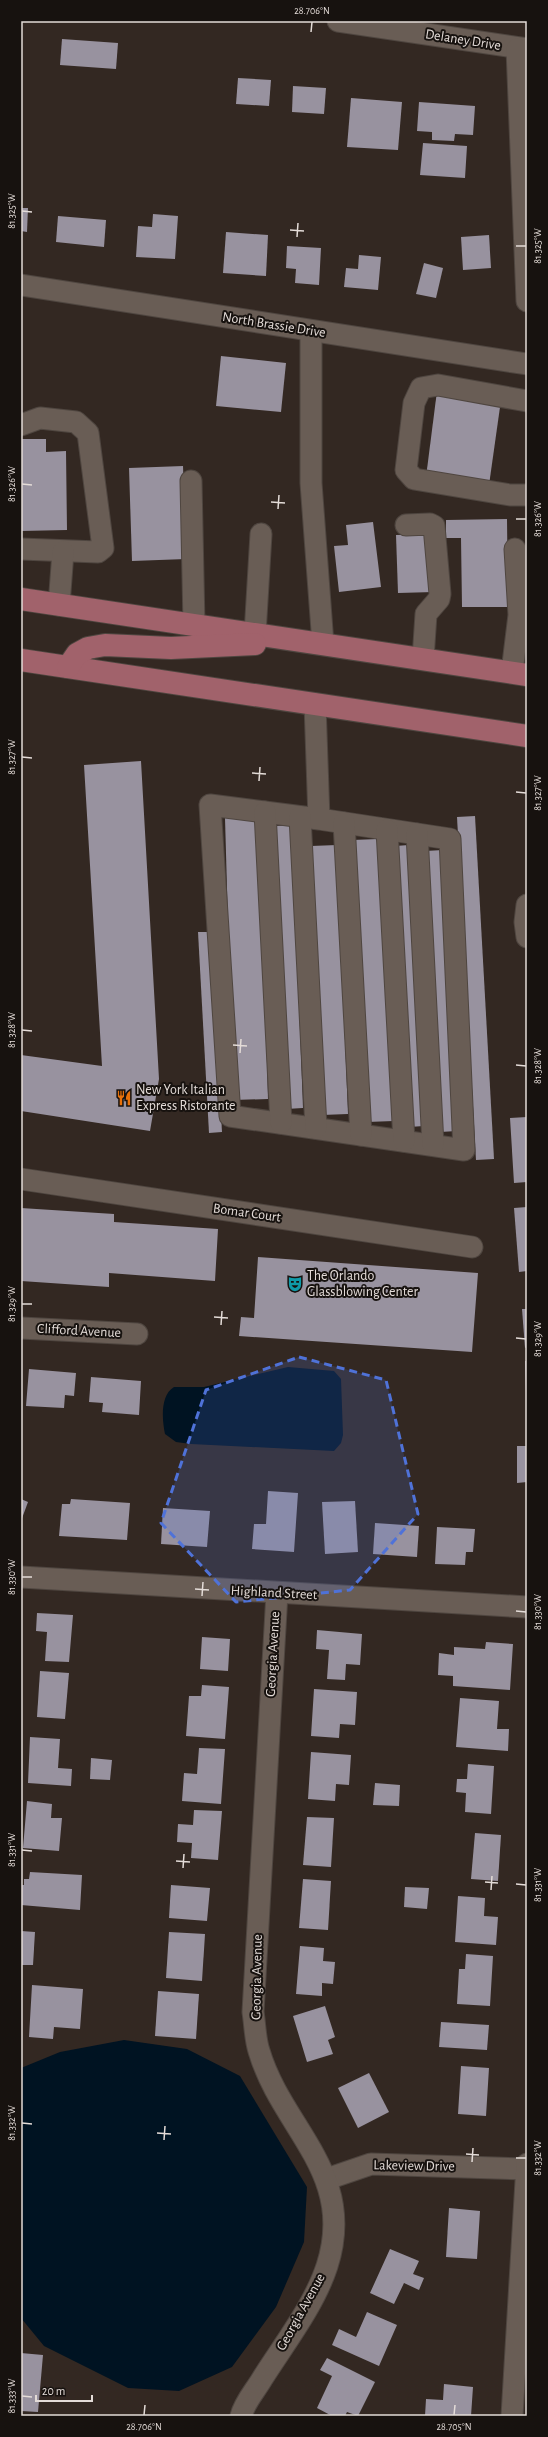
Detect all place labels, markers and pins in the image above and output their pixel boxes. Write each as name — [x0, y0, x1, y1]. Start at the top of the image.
place label: New York Italian Express Ristorante — [136, 1083, 235, 1113]
restaurant icon: New York Italian Express Ristorante — [115, 1089, 133, 1107]
place label: The Orlando Glassblowing Center — [307, 1269, 418, 1299]
theatre icon: The Orlando Glassblowing Center — [286, 1275, 304, 1293]

